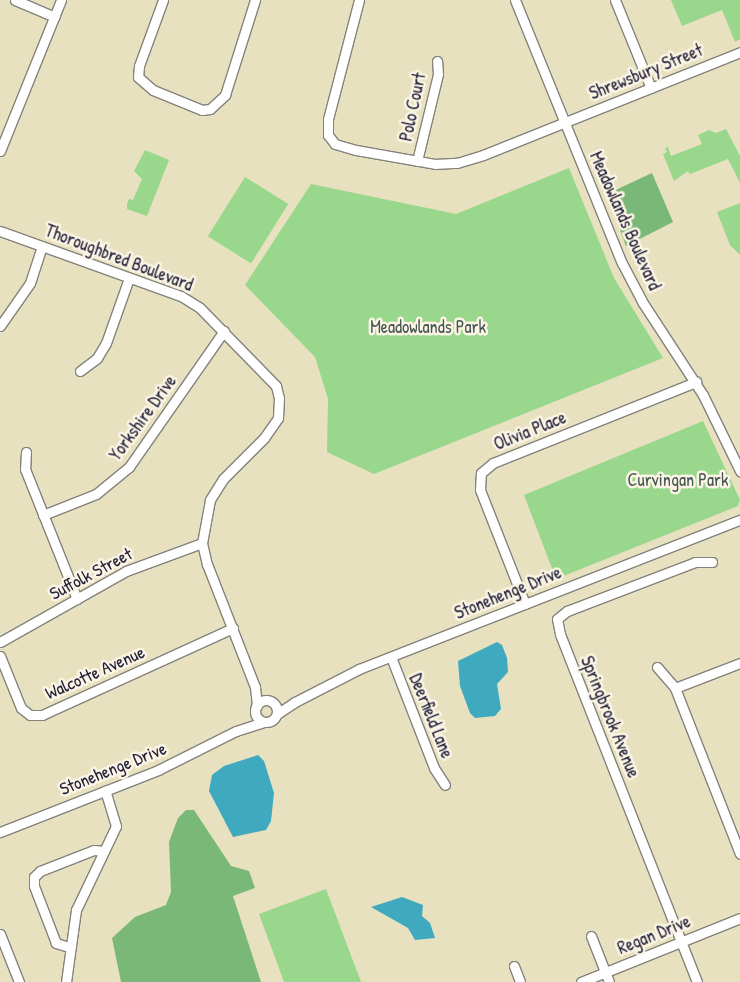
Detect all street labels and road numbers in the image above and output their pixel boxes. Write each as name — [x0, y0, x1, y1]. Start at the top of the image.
street label: Shrewsbury Street — [586, 39, 706, 105]
street label: Polo Court — [395, 71, 431, 143]
street label: Meadowlands Boulevard — [585, 148, 665, 294]
street label: Thoroughbred Boulevard — [42, 220, 196, 296]
street label: Yorkshire Drive — [105, 371, 181, 465]
street label: Olivia Place — [491, 407, 569, 455]
street label: Suffolk Street — [46, 543, 136, 605]
street label: Stonehenge Drive — [452, 562, 564, 624]
street label: Walcotte Avenue — [42, 641, 148, 705]
street label: Springbrook Avenue — [576, 653, 644, 781]
street label: Deerfield Lane — [404, 671, 458, 761]
street label: Stonehenge Drive — [57, 738, 169, 800]
street label: Regan Drive — [614, 911, 694, 959]

